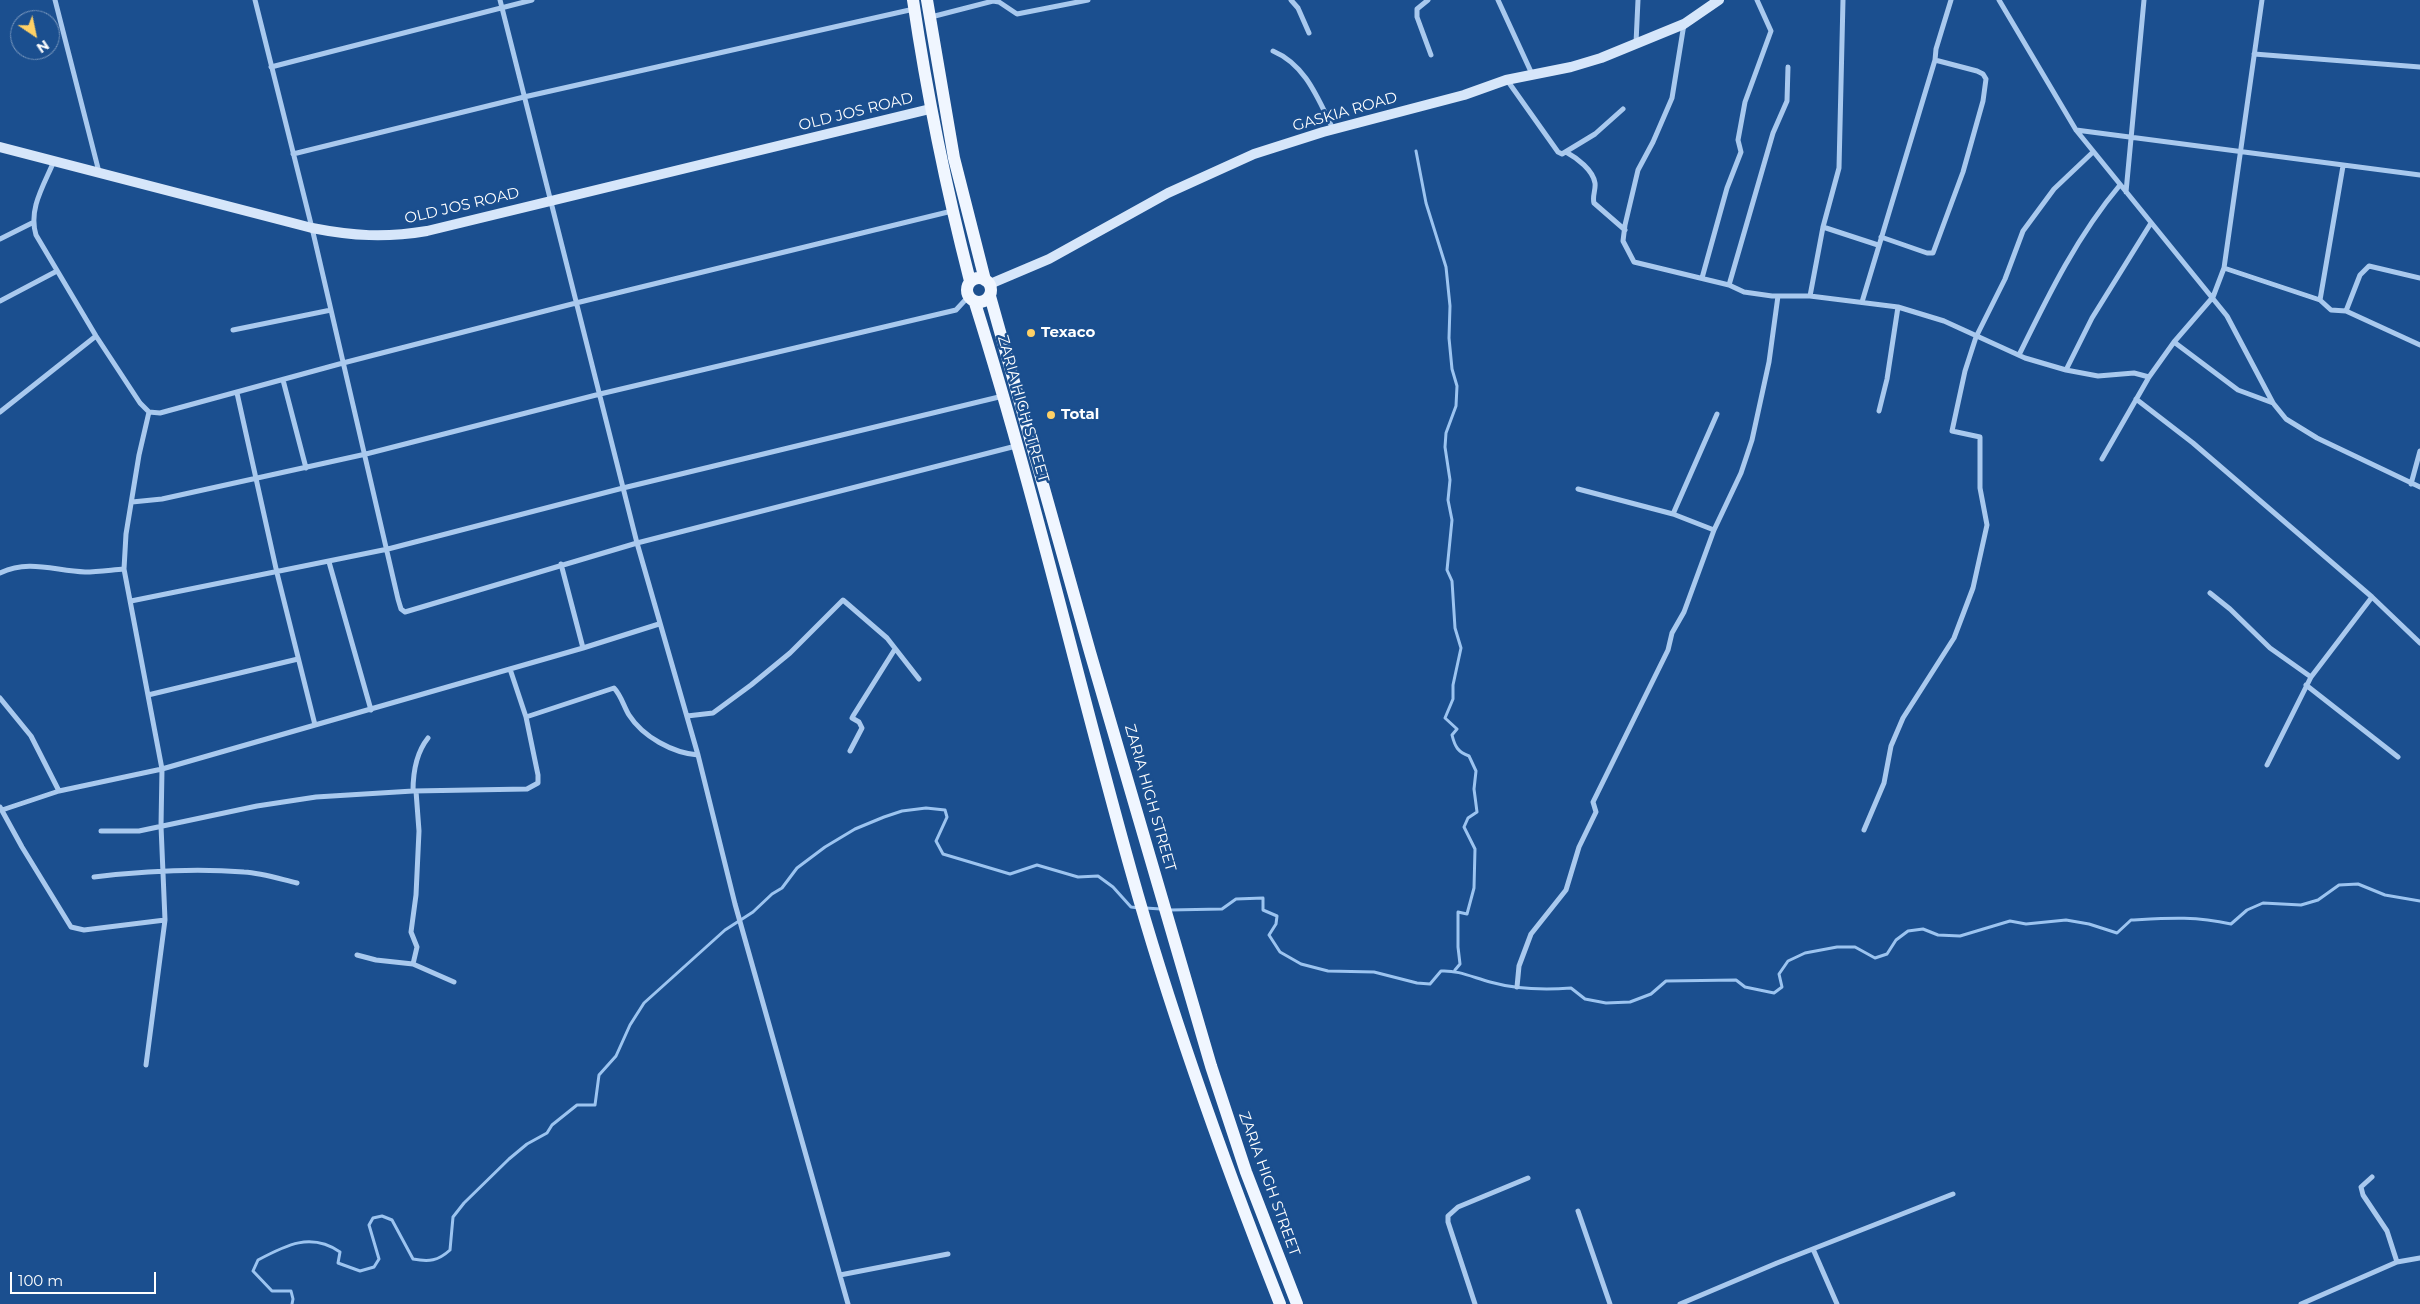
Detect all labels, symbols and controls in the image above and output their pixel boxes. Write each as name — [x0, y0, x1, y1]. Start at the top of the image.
north arrow — [10, 10, 60, 60]
text: N — [33, 36, 53, 57]
street label: GASKIA ROAD — [1291, 88, 1399, 136]
street label: OLD JOS ROAD — [797, 89, 915, 135]
street label: OLD JOS ROAD — [403, 184, 521, 228]
place label: Texaco — [1041, 324, 1095, 342]
marker: Texaco — [1025, 327, 1037, 339]
street label: ZARIA HIGH STREET — [993, 333, 1053, 485]
place label: Total — [1061, 406, 1099, 424]
marker: Total — [1045, 409, 1057, 421]
street label: ZARIA HIGH STREET — [1120, 722, 1180, 874]
street label: ZARIA HIGH STREET — [1235, 1109, 1303, 1259]
scale bar — [12, 1262, 159, 1294]
text: 100 m — [18, 1271, 63, 1290]

